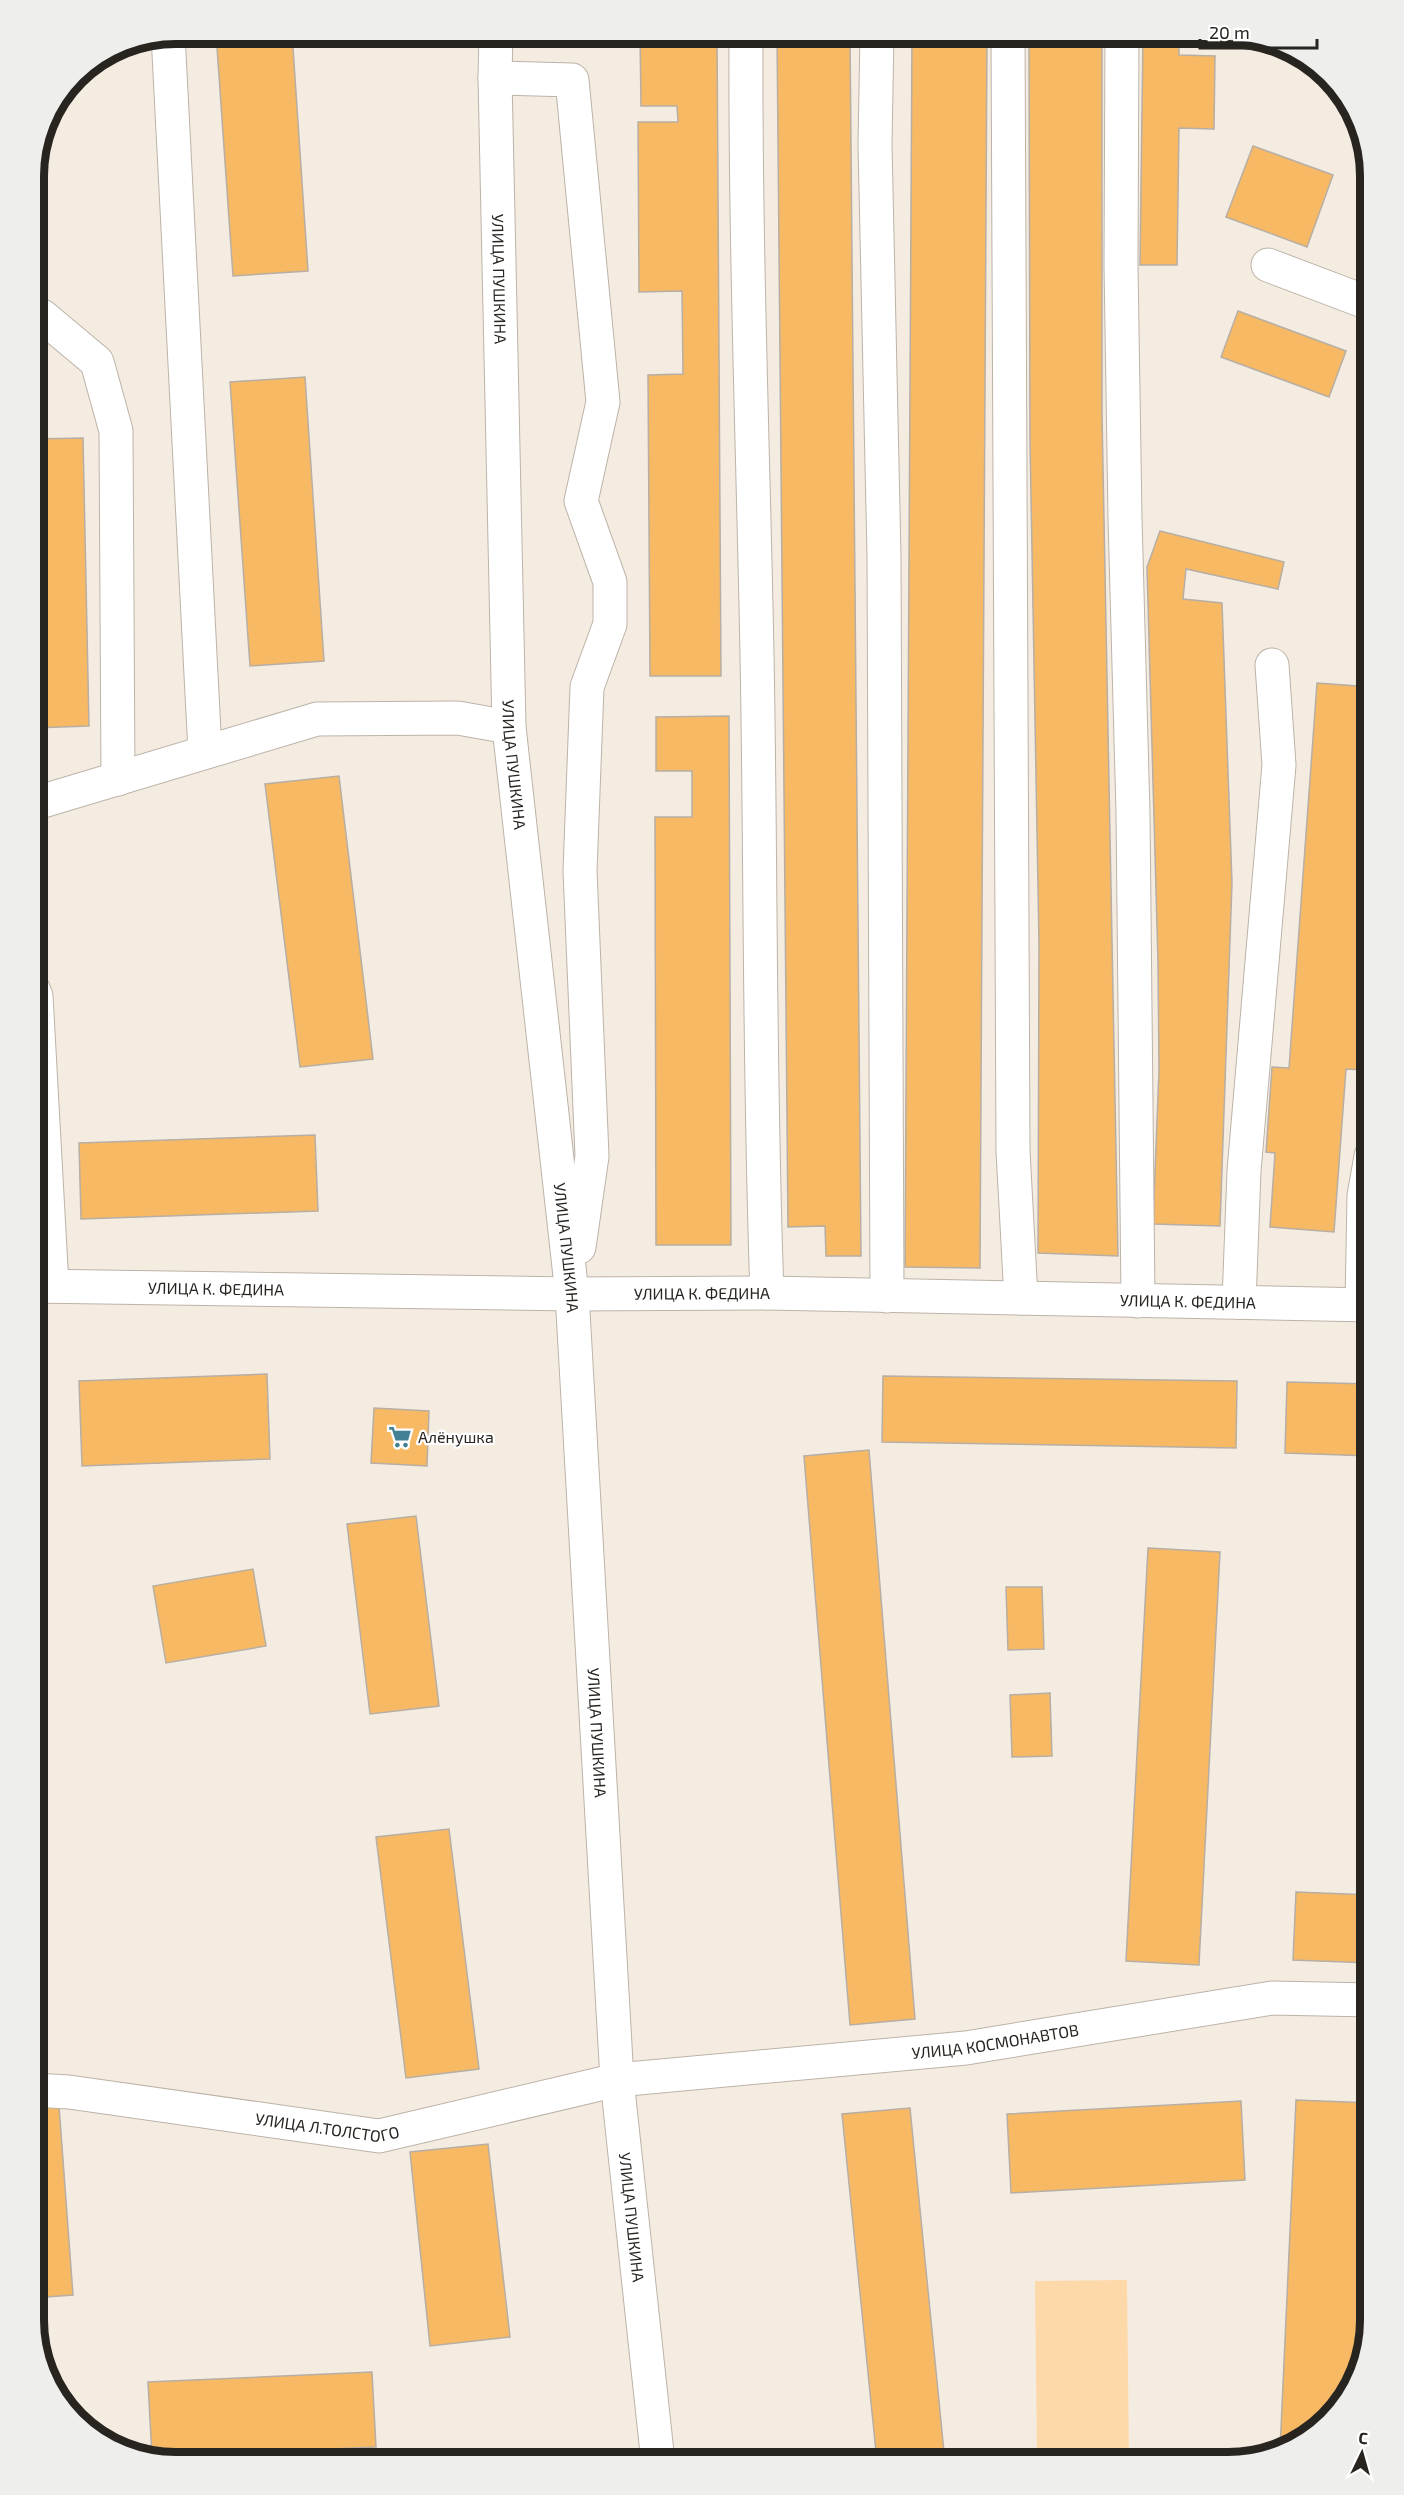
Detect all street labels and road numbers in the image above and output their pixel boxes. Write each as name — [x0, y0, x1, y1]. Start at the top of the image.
street label: УЛИЦА ПУШКИНА — [489, 214, 511, 344]
street label: УЛИЦА ПУШКИНА — [499, 699, 530, 830]
street label: УЛИЦА ПУШКИНА — [551, 1182, 583, 1313]
street label: УЛИЦА К. ФЕДИНА — [148, 1278, 284, 1299]
street label: УЛИЦА К. ФЕДИНА — [634, 1283, 770, 1303]
street label: УЛИЦА К. ФЕДИНА — [1120, 1290, 1256, 1312]
street label: УЛИЦА ПУШКИНА — [584, 1667, 611, 1798]
street label: УЛИЦА КОСМОНАВТОВ — [911, 2020, 1080, 2062]
street label: УЛИЦА Л.ТОЛСТОГО — [254, 2109, 401, 2145]
street label: УЛИЦА ПУШКИНА — [616, 2151, 649, 2283]

